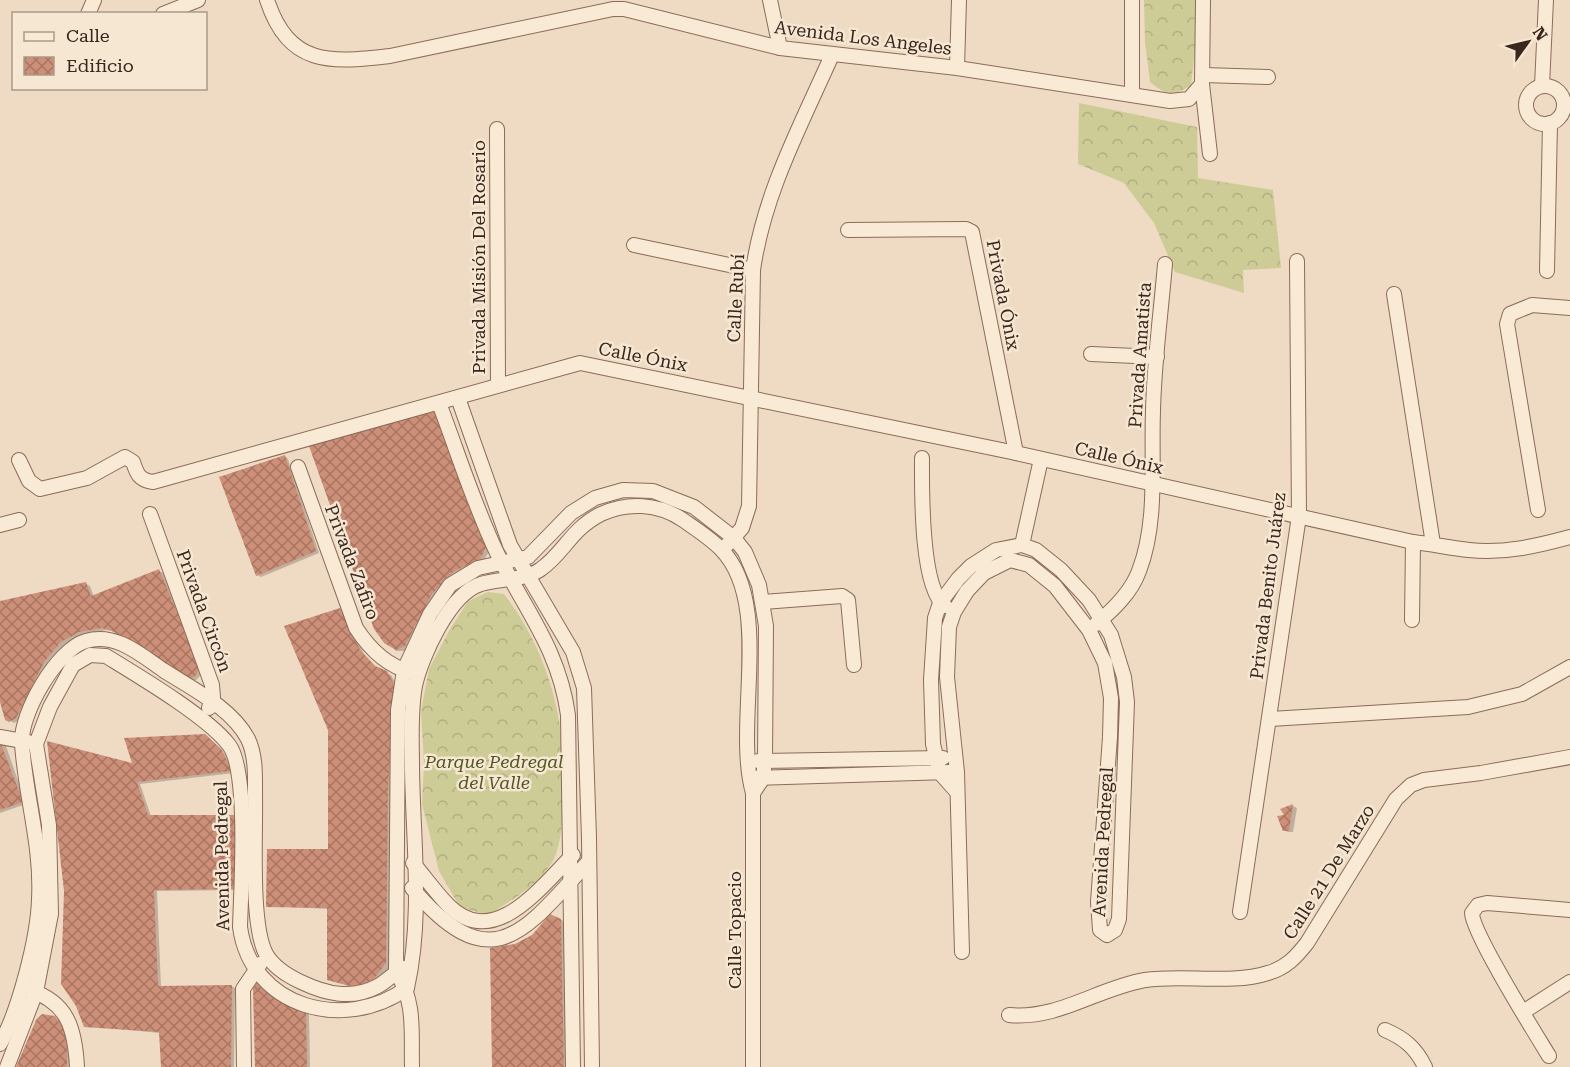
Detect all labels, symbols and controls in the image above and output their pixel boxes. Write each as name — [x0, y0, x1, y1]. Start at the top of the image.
legend — [12, 12, 207, 90]
north arrow — [1498, 12, 1558, 72]
street label: Avenida Los Angeles — [773, 16, 953, 59]
text: N — [1529, 23, 1551, 44]
text: Calle — [66, 25, 110, 46]
text: Edificio — [66, 55, 134, 76]
street label: Privada Misión Del Rosario — [468, 140, 489, 374]
street label: Privada Ónix — [982, 238, 1025, 353]
street label: Calle Rubí — [723, 253, 748, 343]
street label: Privada Amatista — [1124, 281, 1155, 429]
street label: Calle Ónix — [597, 338, 690, 376]
street label: Calle Ónix — [1073, 437, 1166, 478]
street label: Privada Benito Juárez — [1246, 491, 1289, 681]
street label: Privada Zafiro — [321, 501, 384, 622]
street label: Privada Circón — [173, 547, 237, 675]
park label: Parque Pedregal del Valle — [424, 751, 563, 793]
street label: Avenida Pedregal — [1088, 766, 1117, 917]
street label: Avenida Pedregal — [210, 780, 233, 931]
street label: Calle 21 De Marzo — [1279, 800, 1379, 943]
street label: Calle Topacio — [724, 871, 745, 989]

